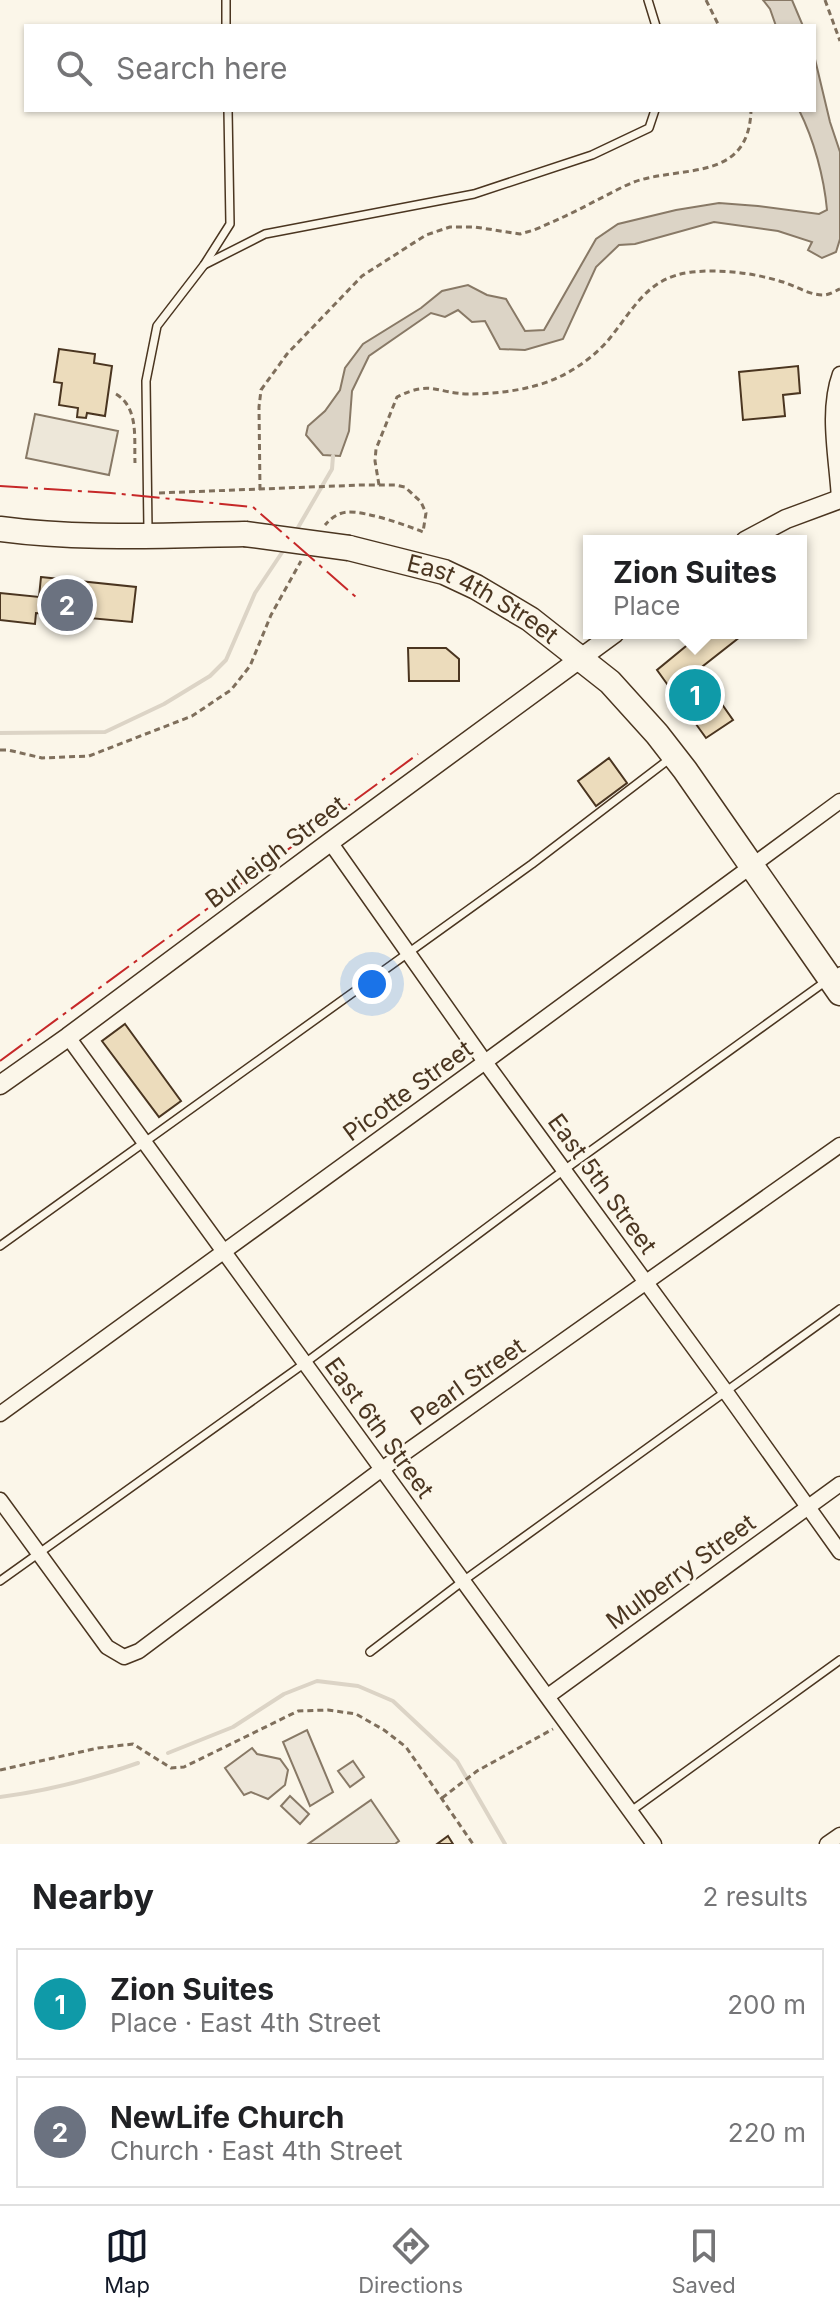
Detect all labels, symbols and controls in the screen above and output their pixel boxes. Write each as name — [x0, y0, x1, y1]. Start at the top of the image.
search box — [24, 24, 816, 112]
icon: search — [52, 46, 96, 90]
text: Search here — [116, 50, 288, 86]
popup — [583, 535, 807, 639]
street label: East 4th Street — [404, 548, 564, 650]
text: Zion Suites — [613, 554, 777, 590]
pin: 2 — [41, 575, 93, 635]
text: Place — [613, 590, 680, 621]
pin: 1 — [669, 665, 721, 725]
street label: Burleigh Street — [200, 789, 352, 914]
your location — [352, 964, 392, 1004]
street label: Picotte Street — [337, 1034, 478, 1147]
street label: East 5th Street — [542, 1108, 663, 1260]
street label: Pearl Street — [405, 1332, 530, 1431]
street label: East 6th Street — [319, 1352, 440, 1504]
street label: Mulberry Street — [601, 1508, 761, 1635]
text: Nearby — [32, 1876, 154, 1917]
text: 2 results — [703, 1881, 808, 1912]
text: Zion Suites — [110, 1971, 274, 2007]
text: 1 — [54, 1989, 66, 2020]
text: 200 m — [727, 1989, 806, 2020]
text: Place · East 4th Street — [110, 2007, 381, 2038]
text: NewLife Church — [110, 2099, 345, 2135]
text: 2 — [52, 2117, 68, 2148]
text: 220 m — [728, 2117, 806, 2148]
text: Church · East 4th Street — [110, 2135, 403, 2166]
tab: Map — [104, 2224, 150, 2298]
tab: Directions — [358, 2224, 463, 2298]
tab: Saved — [671, 2224, 736, 2298]

